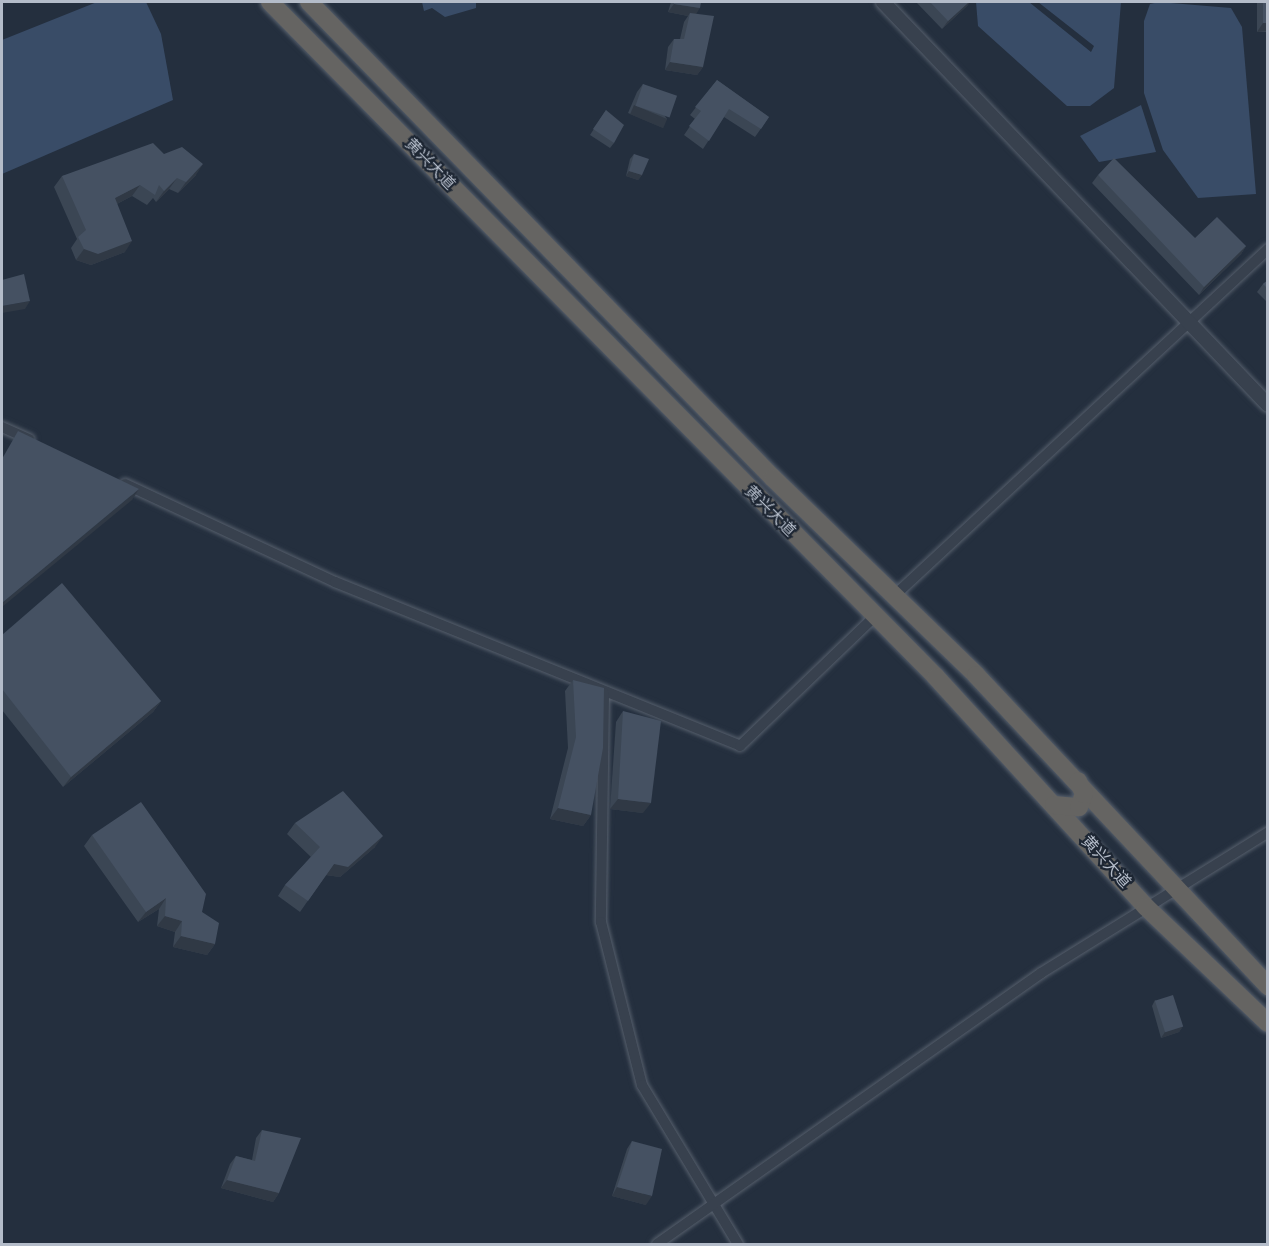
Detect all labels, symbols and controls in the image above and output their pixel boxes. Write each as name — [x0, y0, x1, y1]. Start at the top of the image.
street label: 黄兴大道 — [401, 134, 459, 194]
street label: 黄兴大道 — [741, 482, 799, 540]
street label: 黄兴大道 — [1077, 832, 1135, 892]

